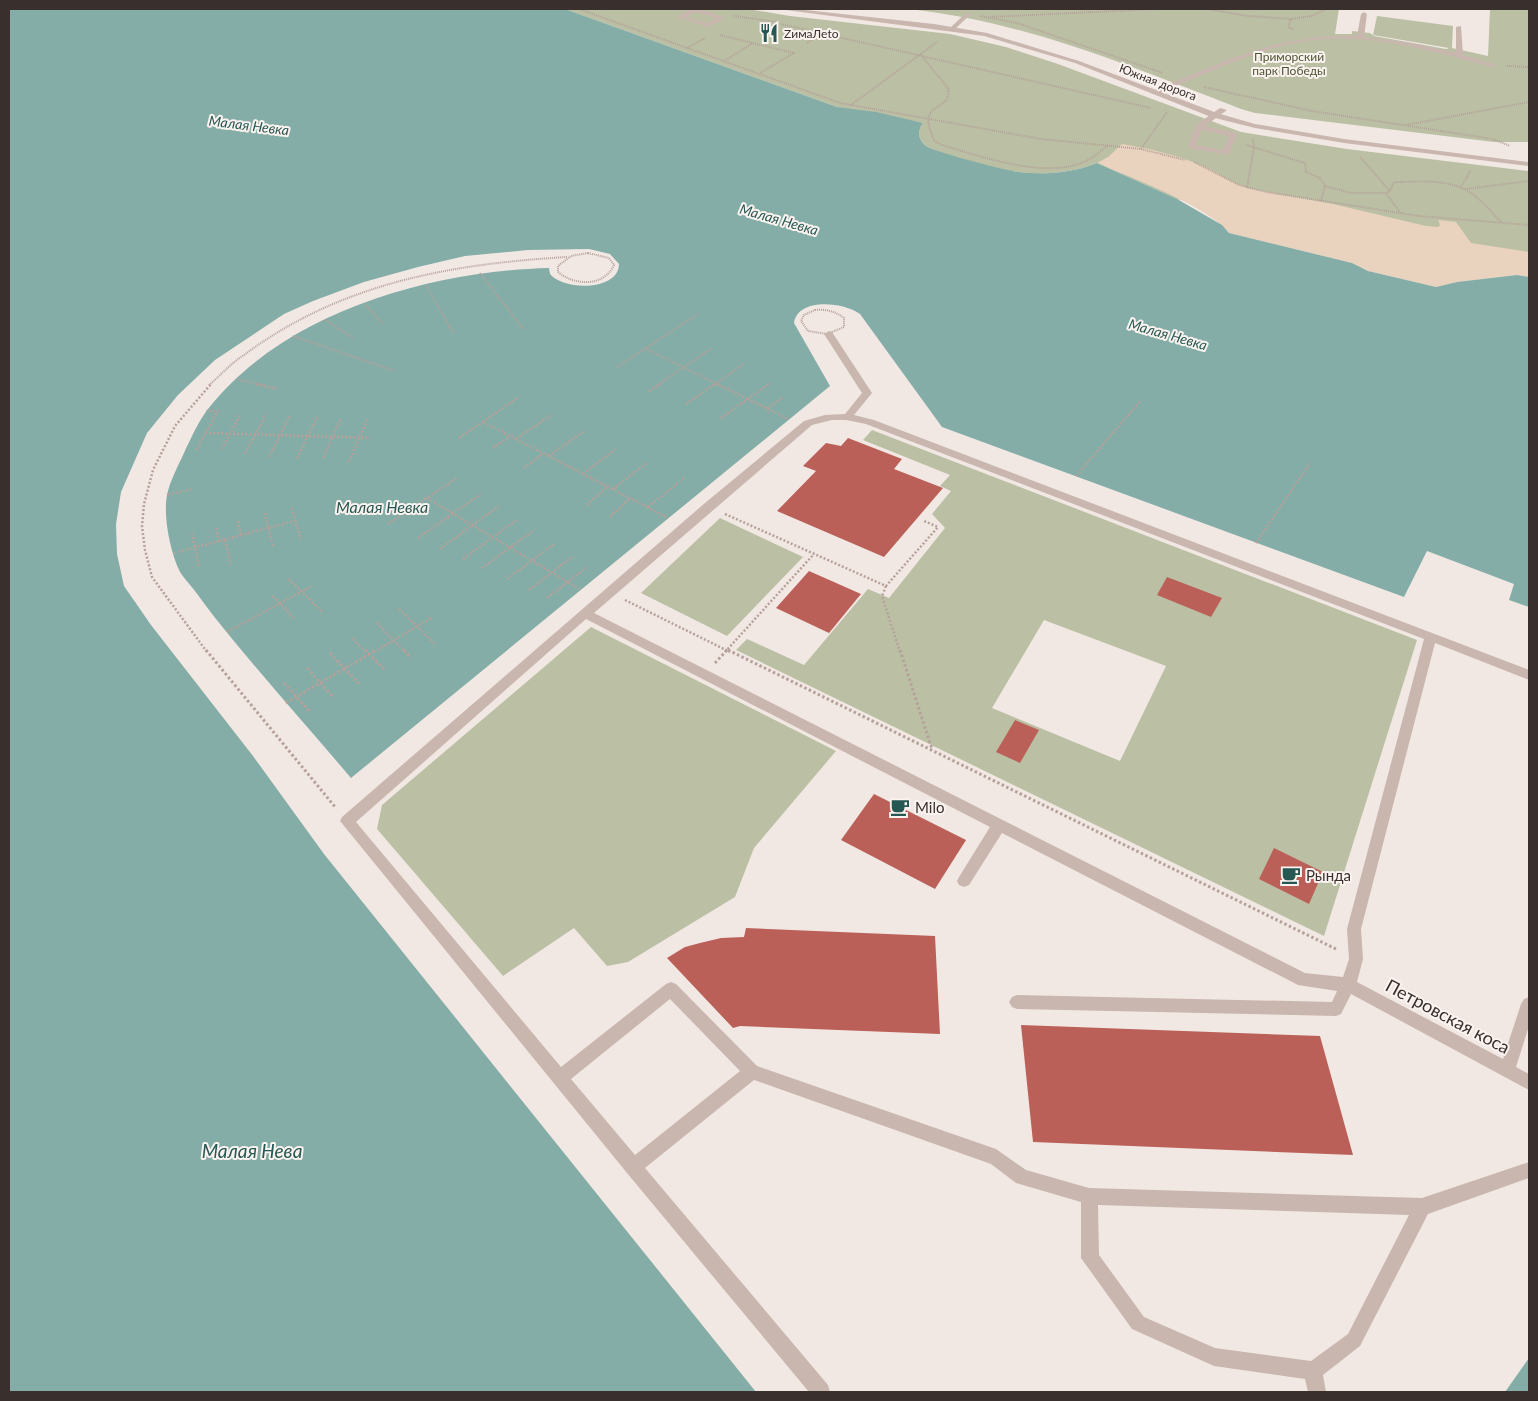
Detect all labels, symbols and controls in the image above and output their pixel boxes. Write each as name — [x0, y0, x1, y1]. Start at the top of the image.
restaurant icon: ZимаЛеtо — [758, 22, 780, 44]
place label: ZимаЛеtо — [784, 26, 839, 41]
park label: Приморский парк Победы — [1252, 49, 1326, 78]
street label: Южная дорога — [1117, 60, 1199, 104]
water label: Малая Невка — [208, 112, 290, 138]
water label: Малая Невка — [738, 200, 820, 238]
water label: Малая Невка — [1127, 315, 1209, 353]
water label: Малая Невка — [336, 497, 428, 516]
cafe icon: Milo — [889, 796, 911, 818]
place label: Milo — [915, 798, 944, 816]
cafe icon: Рында — [1280, 864, 1302, 886]
place label: Рында — [1306, 866, 1351, 884]
street label: Петровская коса — [1382, 974, 1514, 1058]
water label: Малая Нева — [202, 1139, 302, 1162]

